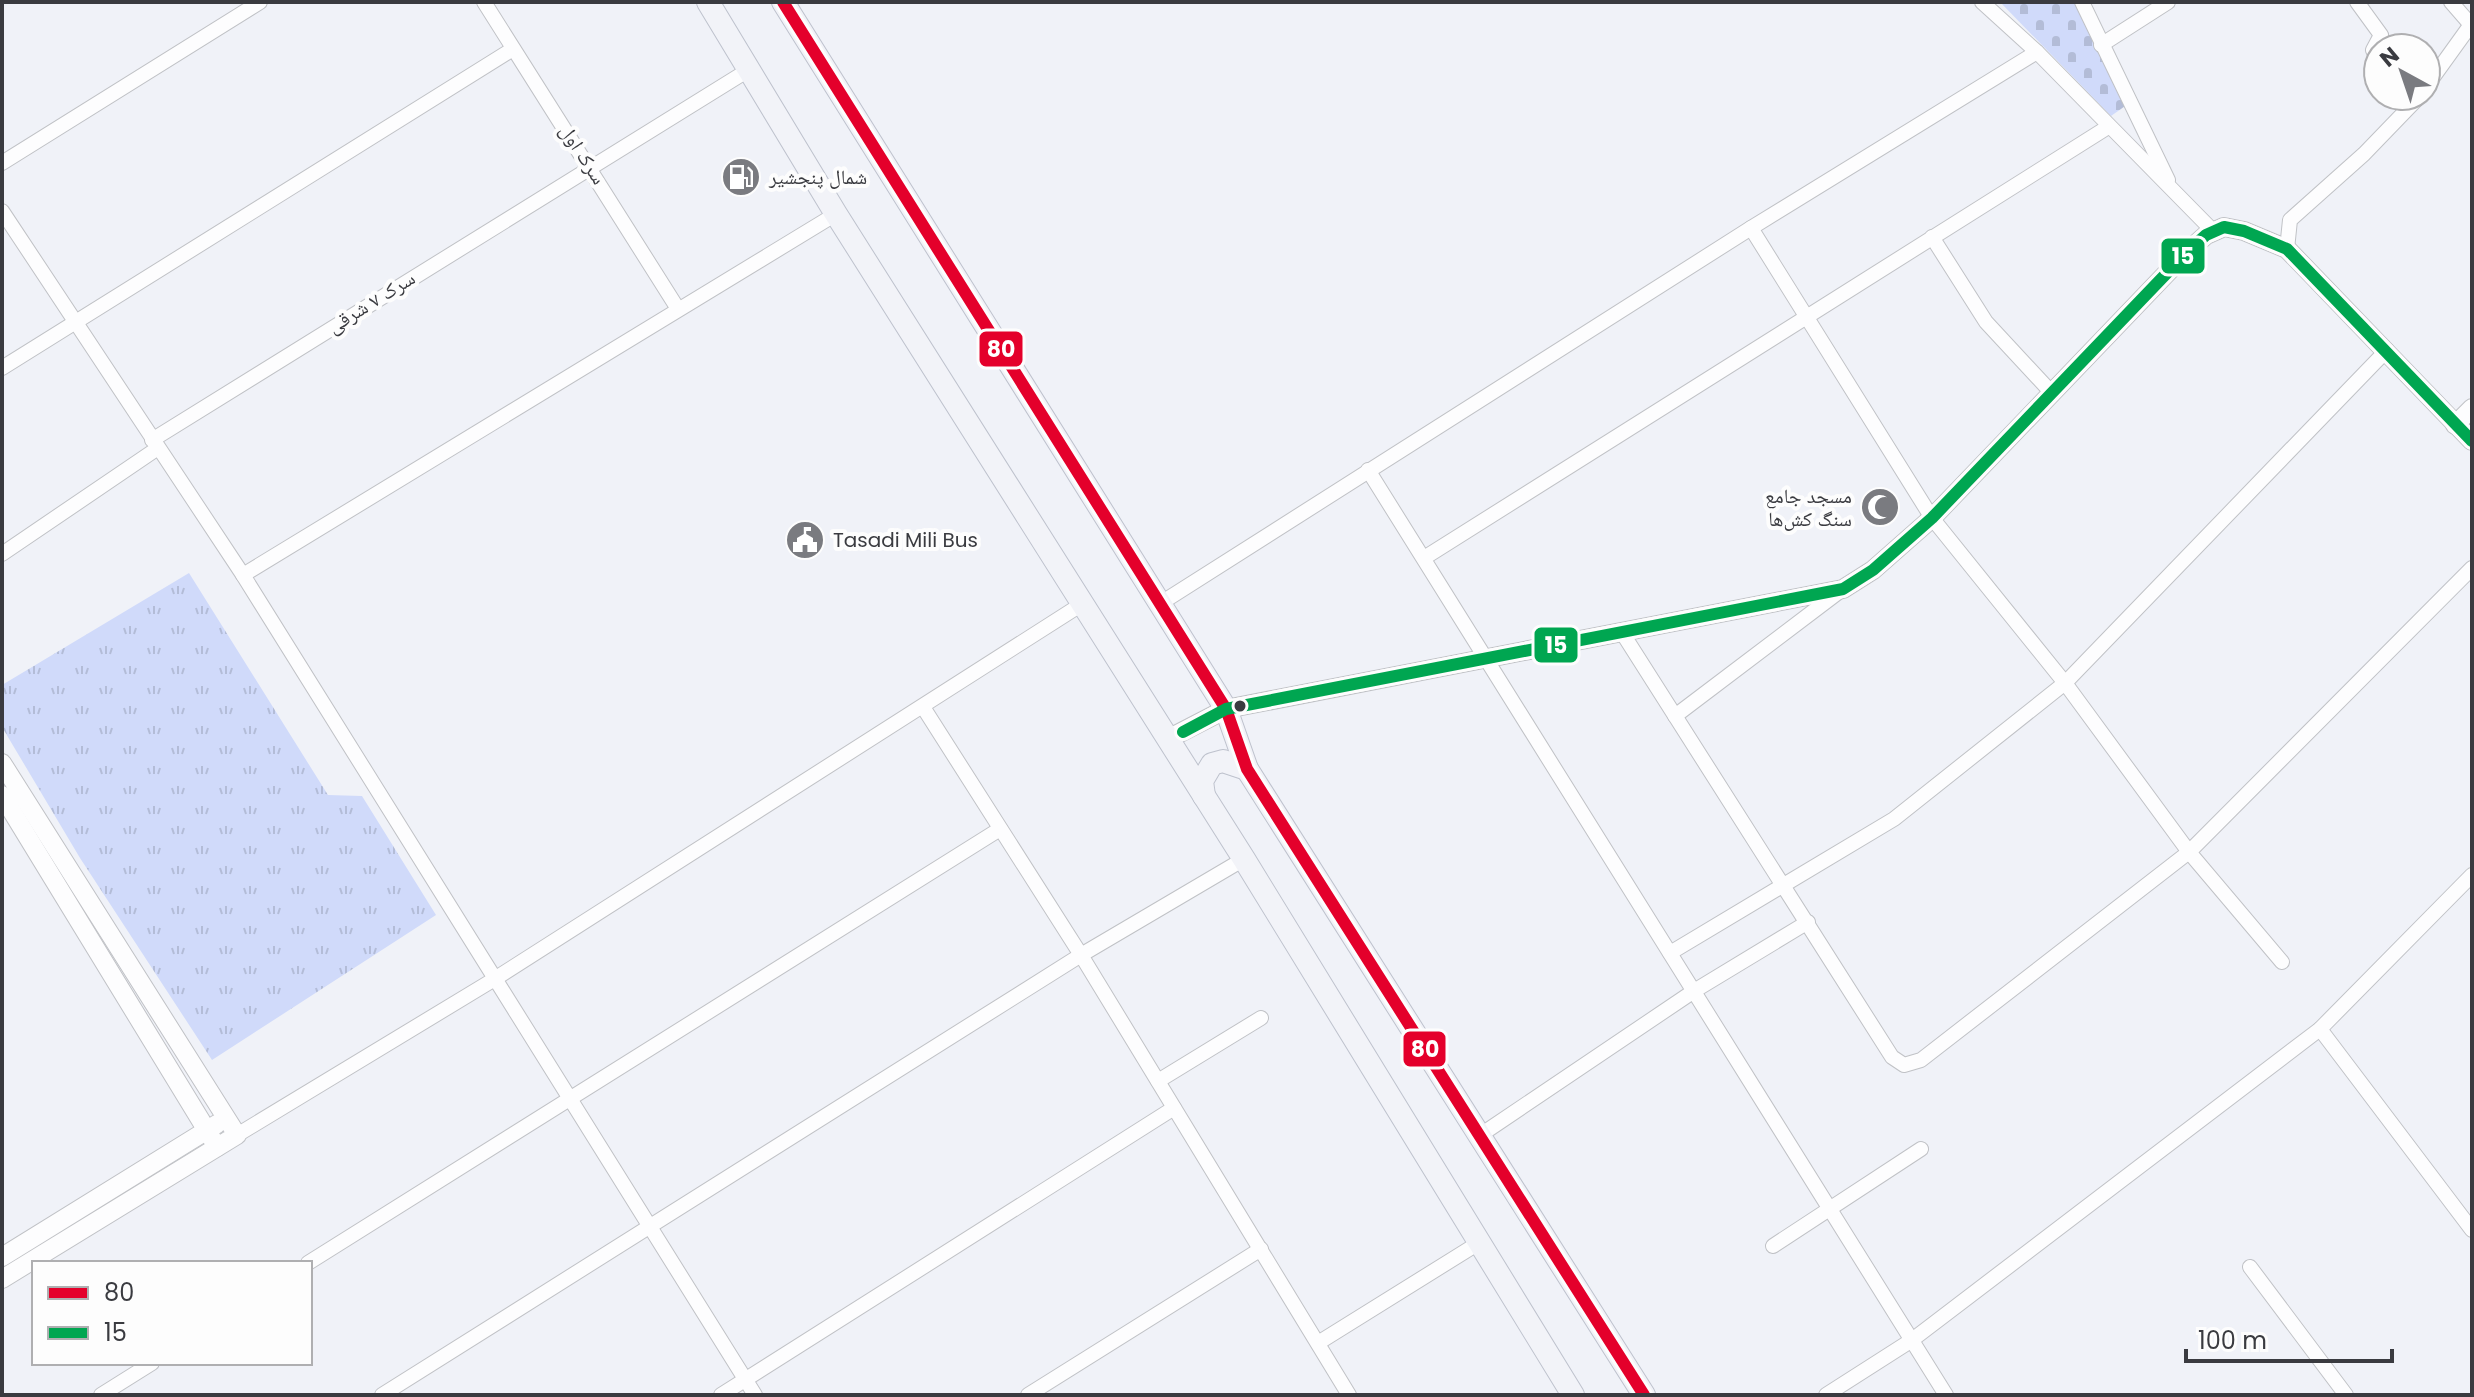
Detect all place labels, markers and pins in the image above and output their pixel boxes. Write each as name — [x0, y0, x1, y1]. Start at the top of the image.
fuel station icon: شمال پنجشیر — [720, 156, 762, 198]
place label: شمال پنجشیر — [768, 163, 867, 191]
place label: مسجد جامع سنگ کش‌ها — [1765, 482, 1852, 533]
mosque icon: مسجد جامع سنگ کش‌ها — [1859, 486, 1901, 528]
public building icon: Tasadi Mili Bus — [784, 519, 826, 561]
place label: Tasadi Mili Bus — [833, 526, 978, 554]
unlabelled marker — [1232, 698, 1248, 714]

